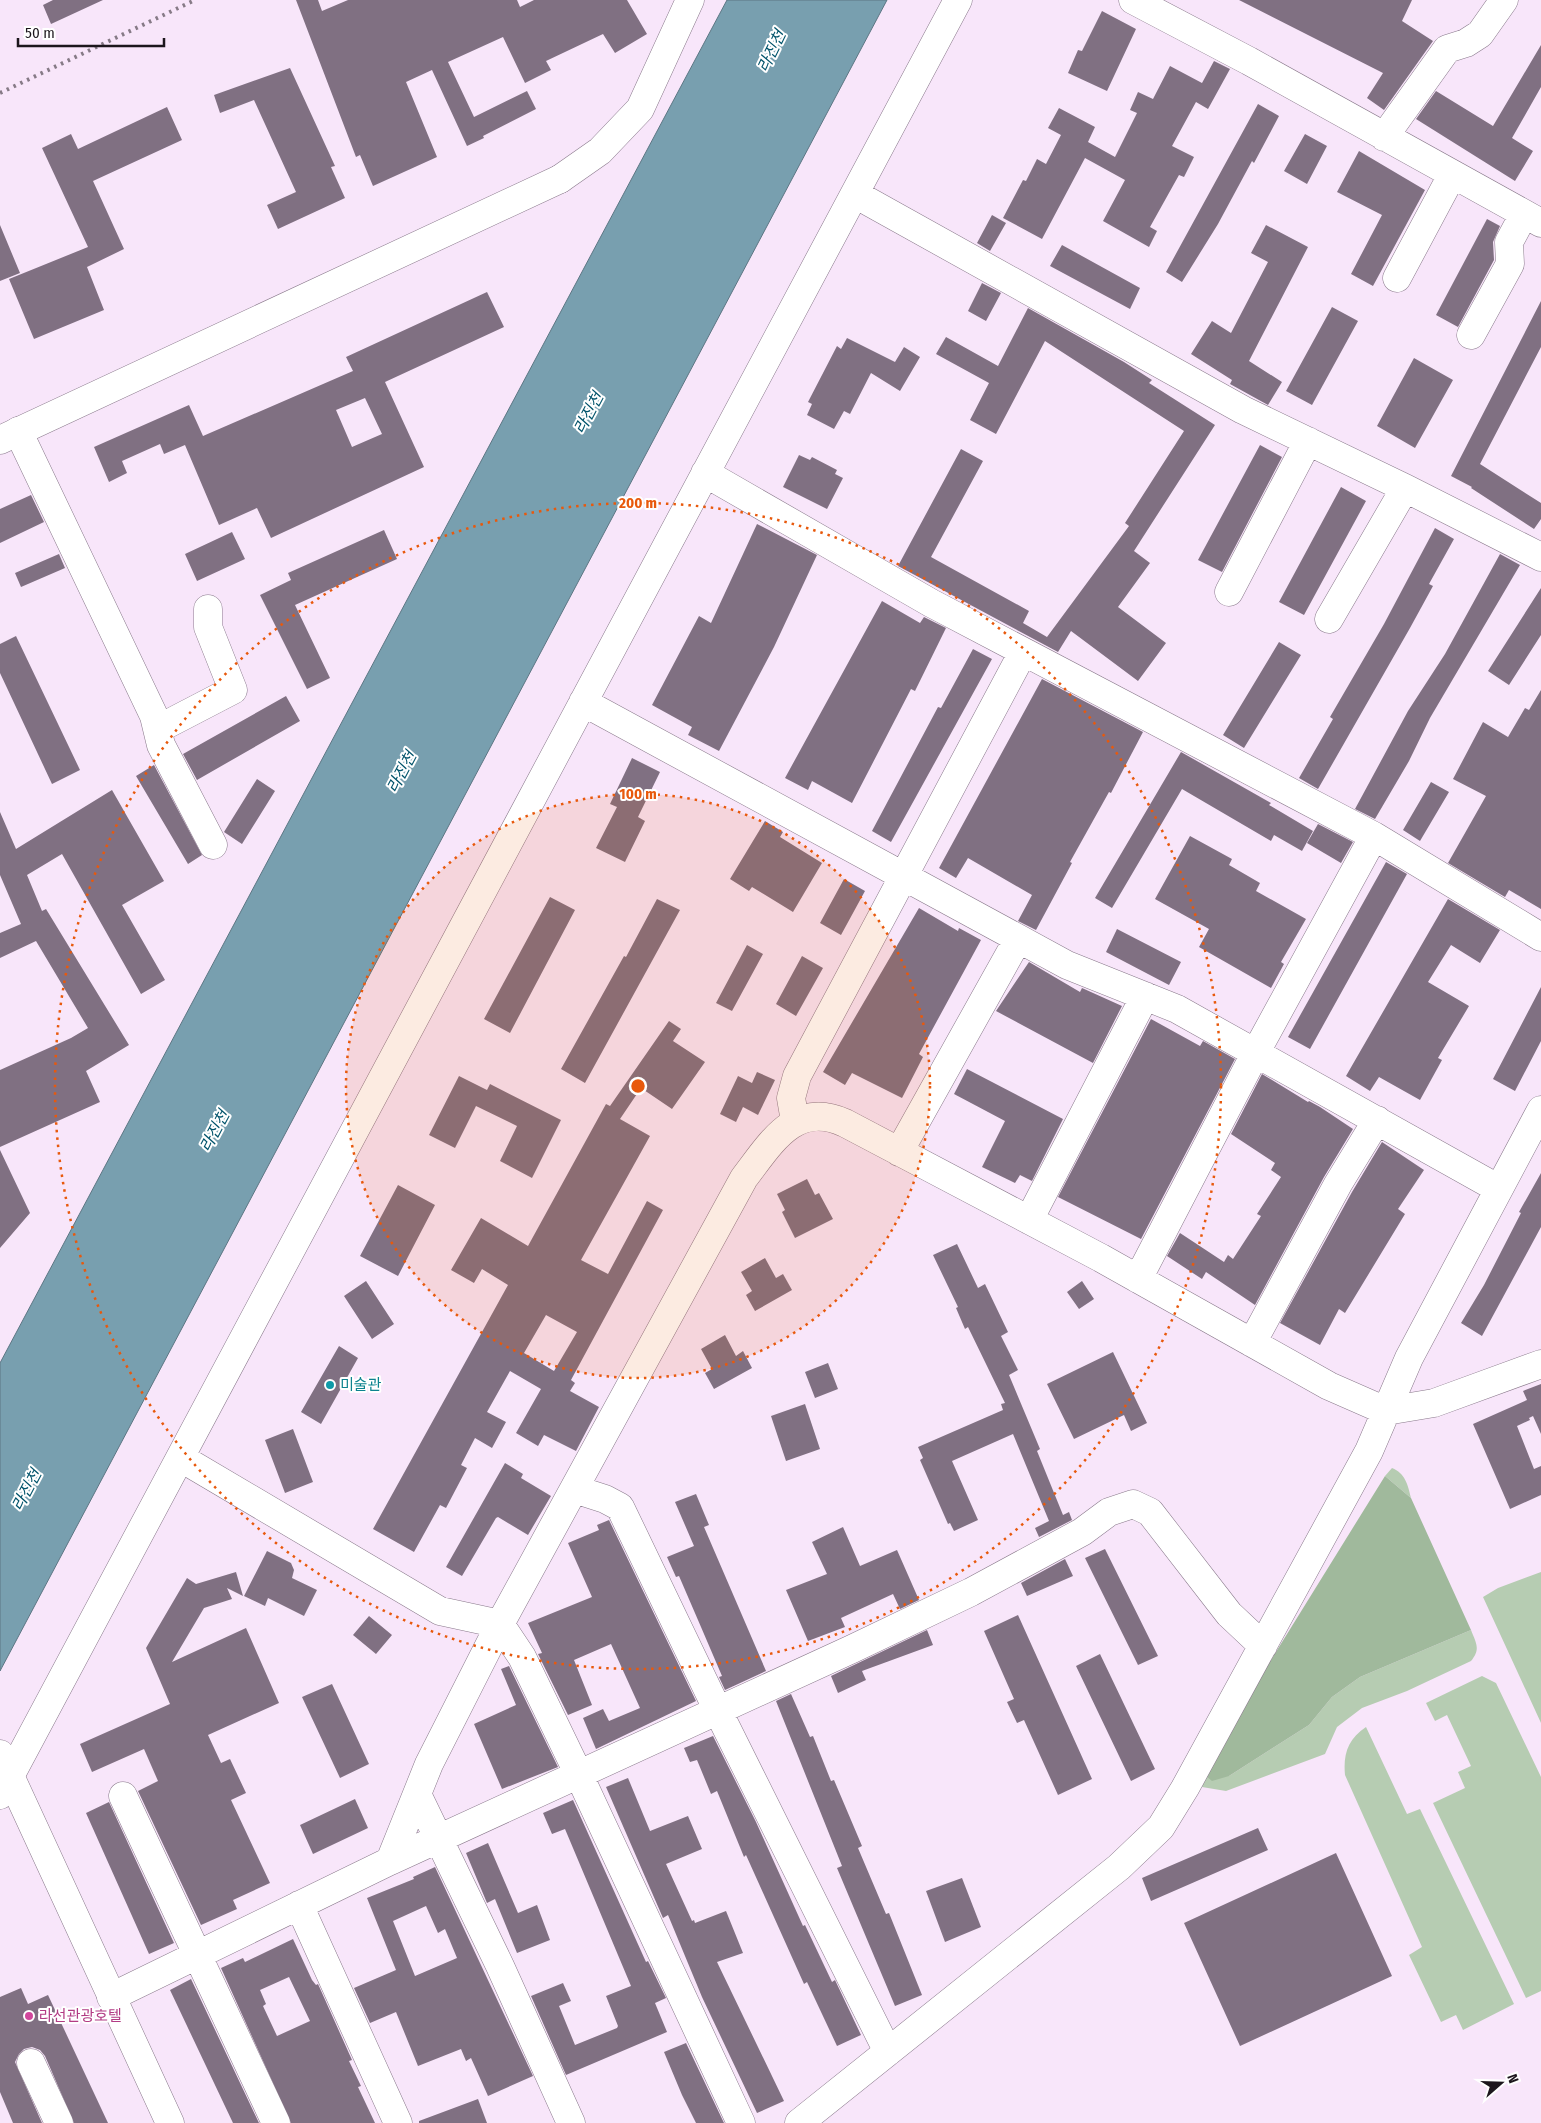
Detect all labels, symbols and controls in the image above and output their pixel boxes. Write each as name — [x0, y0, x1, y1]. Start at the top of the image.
scale bar — [18, 15, 164, 47]
text: 50 m — [25, 24, 55, 42]
water label: 라진천 — [753, 25, 791, 75]
water label: 라진천 — [570, 387, 608, 437]
text: 200 m — [618, 494, 657, 512]
water label: 라진천 — [383, 746, 421, 796]
text: 100 m — [619, 785, 657, 803]
centre of rings — [629, 1077, 647, 1095]
water label: 라진천 — [196, 1105, 234, 1155]
place label: 미술관 — [340, 1376, 382, 1394]
marker: 미술관 — [324, 1379, 336, 1391]
water label: 라진천 — [8, 1464, 46, 1514]
place label: 라선관광호텔 — [39, 2007, 122, 2025]
marker: 라선관광호텔 — [23, 2010, 35, 2022]
north arrow — [1476, 2058, 1526, 2108]
text: N — [1503, 2072, 1522, 2086]

